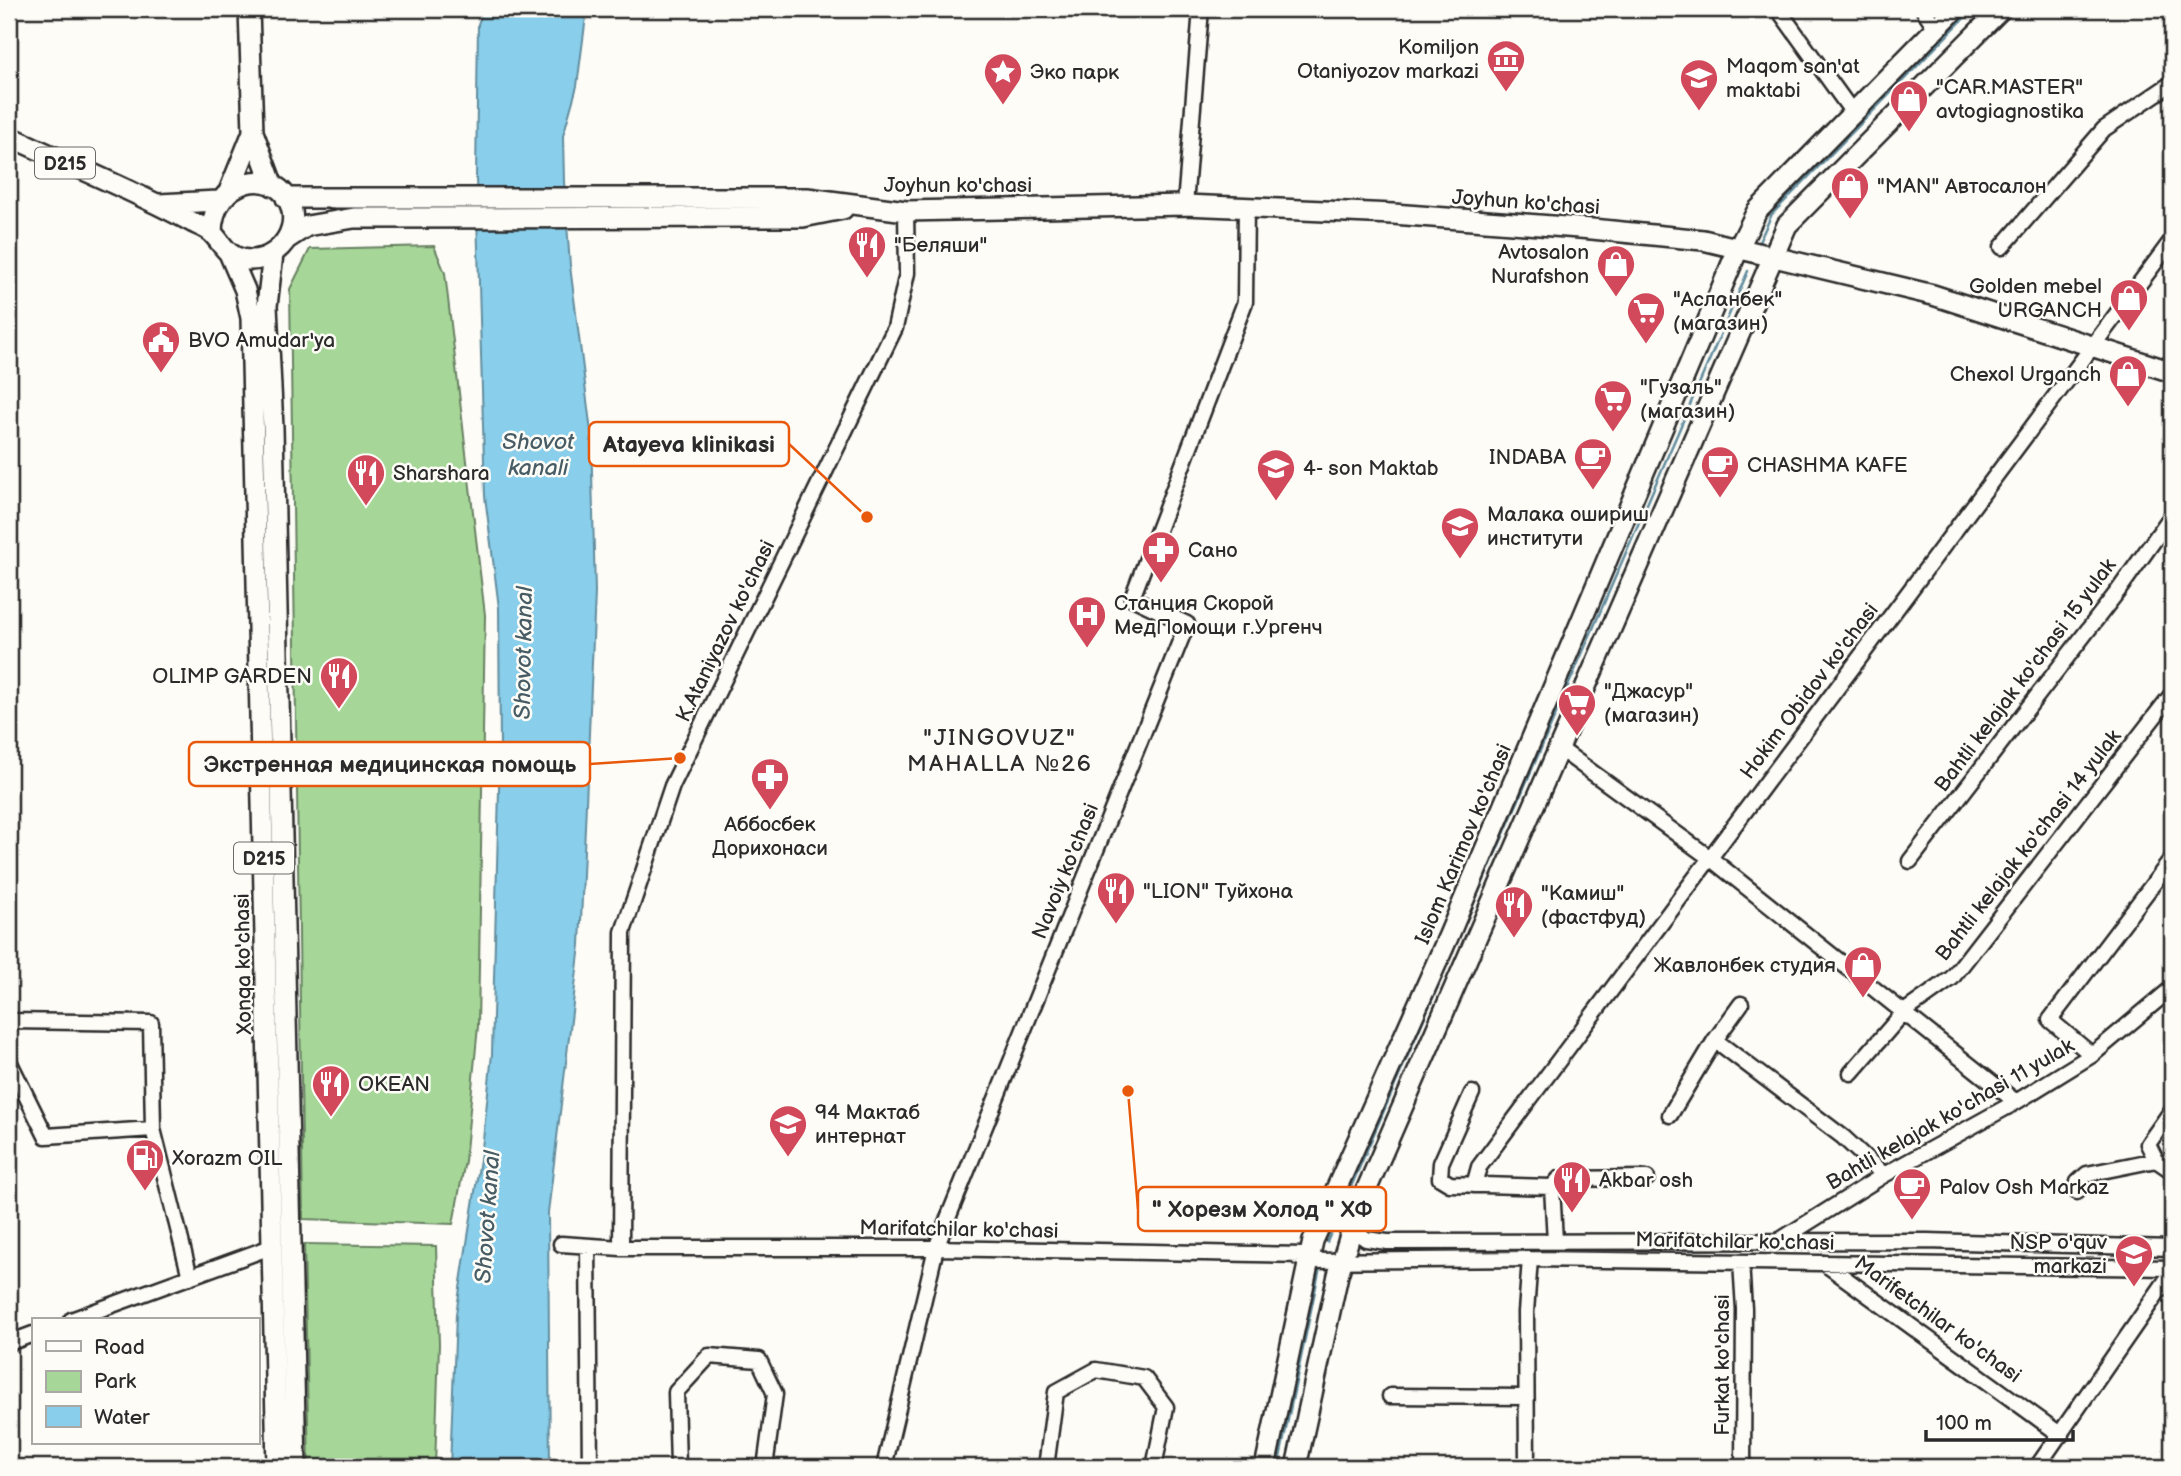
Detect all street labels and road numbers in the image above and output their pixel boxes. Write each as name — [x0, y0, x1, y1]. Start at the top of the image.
road number: D215 — [35, 148, 95, 178]
street label: Joyhun ko'chasi — [884, 173, 1032, 198]
street label: Joyhun ko'chasi — [1451, 185, 1601, 220]
street label: K.Ataniyazov ko'chasi — [671, 536, 780, 726]
street label: Bahtli kelajak ko'chasi 15 yulak — [1929, 553, 2122, 797]
street label: Hokim Obidov ko'chasi — [1735, 598, 1884, 784]
street label: Bahtli kelajak ko'chasi 14 yulak — [1930, 724, 2127, 966]
street label: Islom Karimov ko'chasi — [1410, 740, 1517, 948]
street label: Navoiy ko'chasi — [1027, 800, 1104, 943]
road number: D215 — [234, 842, 294, 874]
street label: Xonqa ko'chasi — [230, 893, 257, 1036]
street label: Bahtli kelajak ko'chasi 11 yulak — [1822, 1033, 2079, 1196]
street label: Marifatchilar ko'chasi — [859, 1215, 1059, 1244]
street label: Marifatchilar ko'chasi — [1635, 1227, 1835, 1256]
street label: Marifetchilar ko'chasi — [1850, 1251, 2026, 1388]
street label: Furkat ko'chasi — [1710, 1294, 1735, 1436]

